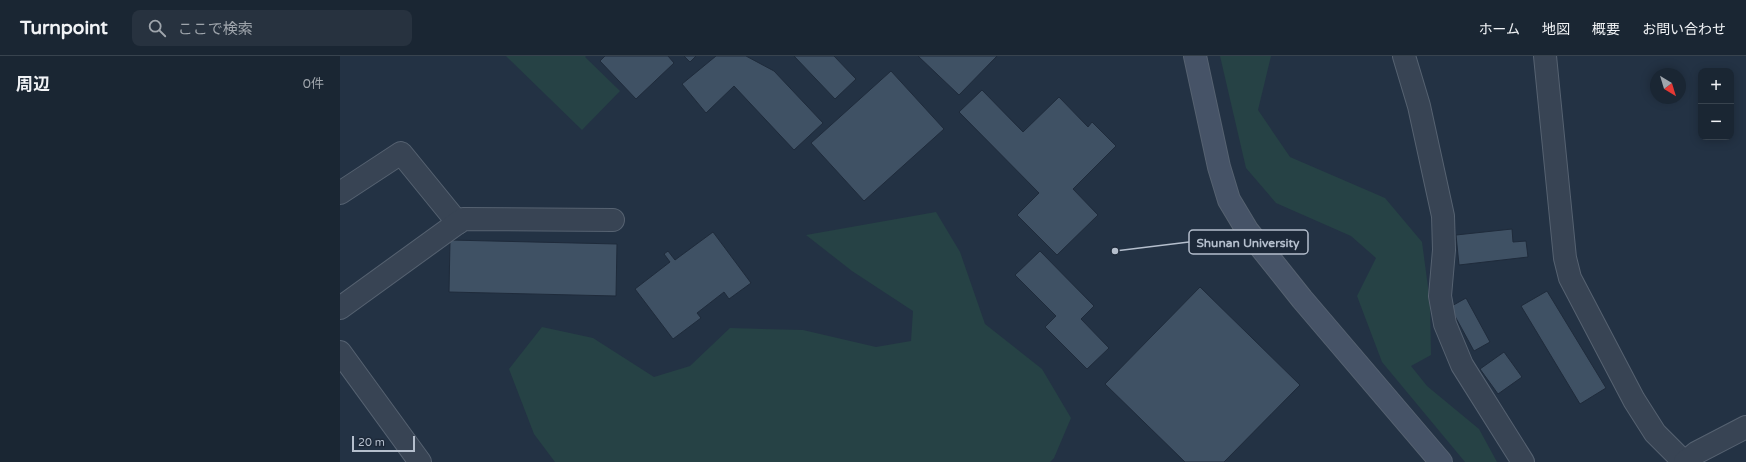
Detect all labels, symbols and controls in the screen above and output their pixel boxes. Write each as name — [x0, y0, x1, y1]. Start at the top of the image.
search box — [132, 10, 412, 46]
text: Turnpoint — [20, 17, 108, 39]
icon: search — [146, 17, 168, 39]
text: ここで検索 — [178, 20, 253, 38]
text: ホーム — [1478, 21, 1520, 38]
text: 地図 — [1542, 21, 1570, 38]
text: 概要 — [1592, 21, 1620, 38]
text: お問い合わせ — [1642, 21, 1726, 38]
north arrow — [1650, 68, 1686, 104]
map controls — [1698, 68, 1734, 140]
button: + — [1698, 68, 1734, 104]
text: 周辺 — [16, 74, 50, 95]
text: 0件 — [303, 76, 324, 92]
button: − — [1698, 104, 1734, 140]
callout: Shunan University — [1189, 230, 1308, 254]
text: Shunan University — [1197, 236, 1300, 251]
scale bar — [352, 434, 415, 453]
text: 20 m — [358, 436, 385, 449]

